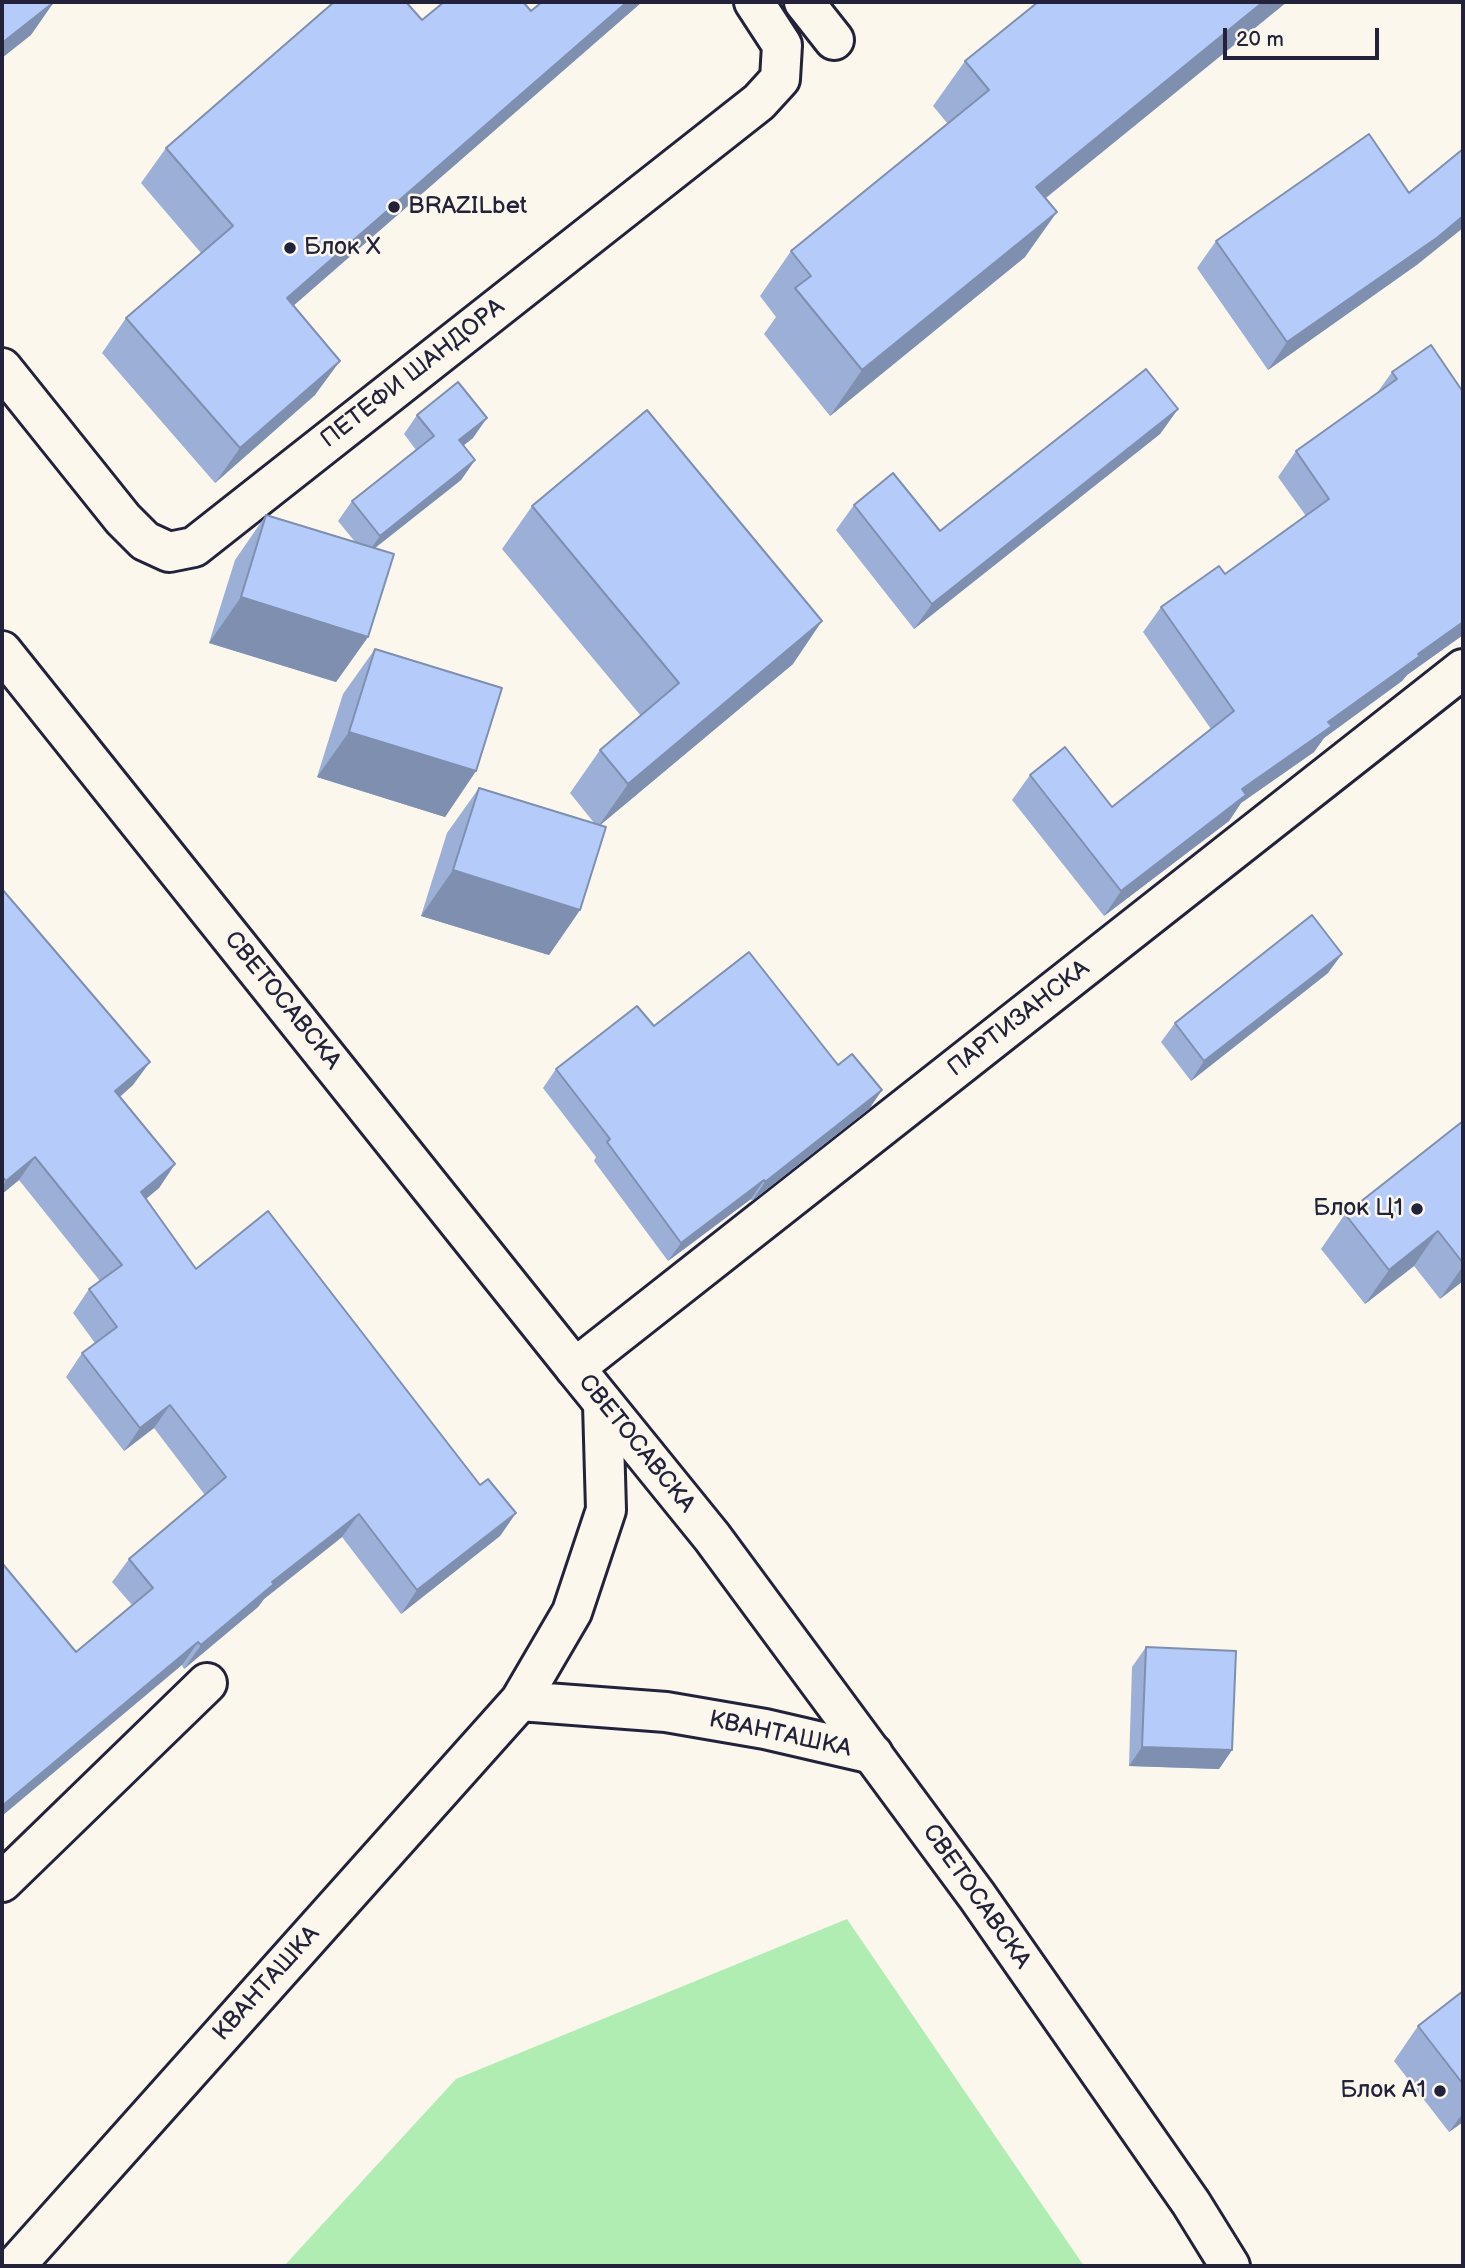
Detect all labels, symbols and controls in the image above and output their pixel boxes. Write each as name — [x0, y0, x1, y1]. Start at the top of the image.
scale bar — [1227, 14, 1383, 58]
text: 20 m — [1236, 27, 1284, 52]
place label: BRAZILbet — [408, 193, 527, 221]
marker: BRAZILbet — [386, 199, 402, 215]
place label: Блок Х — [304, 234, 381, 262]
marker: Блок Х — [282, 240, 298, 256]
street label: ПЕТЕФИ ШАНДОРА — [315, 293, 511, 455]
street label: СВЕТОСАВСКА — [218, 926, 346, 1076]
street label: ПАРТИЗАНСКА — [942, 955, 1096, 1083]
place label: Блок Ц1 — [1313, 1195, 1403, 1223]
marker: Блок Ц1 — [1409, 1201, 1425, 1217]
street label: СВЕТОСАВСКА — [572, 1369, 700, 1519]
street label: КВАНТАШКА — [706, 1706, 854, 1764]
street label: СВЕТОСАВСКА — [916, 1819, 1036, 1975]
street label: КВАНТАШКА — [208, 1921, 326, 2047]
place label: Блок А1 — [1340, 2077, 1426, 2105]
marker: Блок А1 — [1432, 2083, 1448, 2099]

